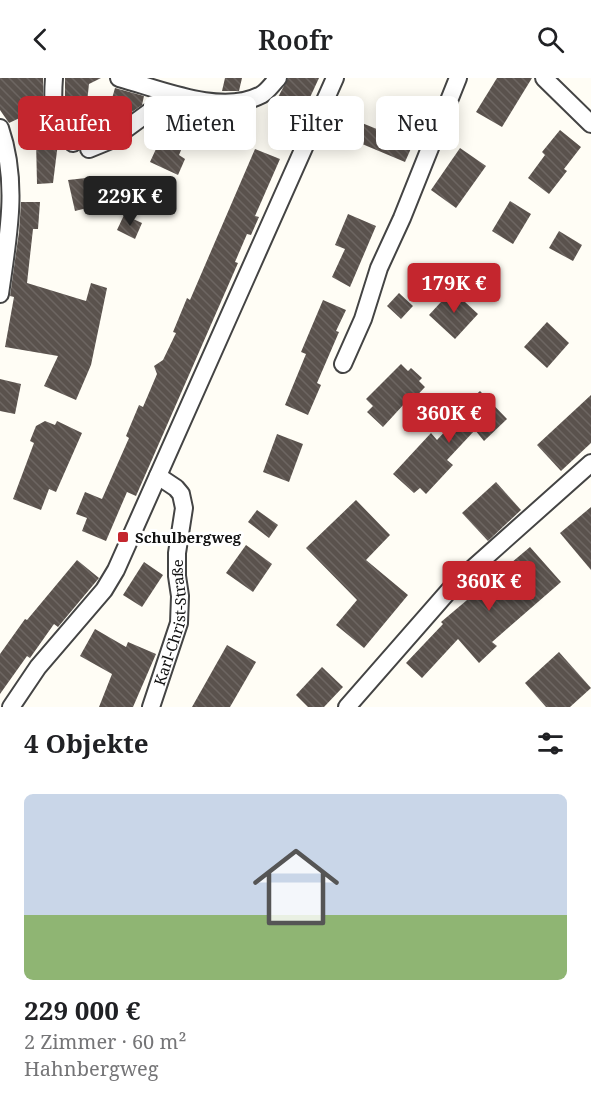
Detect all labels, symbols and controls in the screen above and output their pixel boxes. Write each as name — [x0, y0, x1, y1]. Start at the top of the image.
text: Roofr — [258, 21, 333, 58]
icon: back — [24, 23, 57, 56]
icon: search — [534, 23, 567, 56]
chip: Kaufen — [18, 96, 132, 150]
chip: Mieten — [144, 96, 256, 150]
chip: Filter — [268, 96, 364, 150]
chip: Neu — [376, 96, 459, 150]
pin: 229K € — [81, 176, 179, 227]
text: 229K € — [98, 182, 162, 209]
pin: 179K € — [405, 263, 503, 314]
text: 179K € — [422, 269, 486, 296]
pin: 360K € — [400, 393, 498, 444]
text: 360K € — [417, 399, 481, 426]
place label: Schulbergweg — [135, 527, 242, 547]
marker: Schulbergweg — [116, 530, 130, 544]
street label: Karl-Christ-Straße — [149, 559, 190, 688]
pin: 360K € — [440, 561, 538, 612]
text: 360K € — [457, 567, 521, 594]
text: 4 Objekte — [24, 725, 149, 761]
icon: filters — [534, 727, 567, 760]
icon: home — [242, 833, 350, 941]
text: 229 000 € — [24, 992, 140, 1028]
text: 2 Zimmer · 60 m² — [24, 1028, 186, 1055]
text: Hahnbergweg — [24, 1055, 159, 1082]

